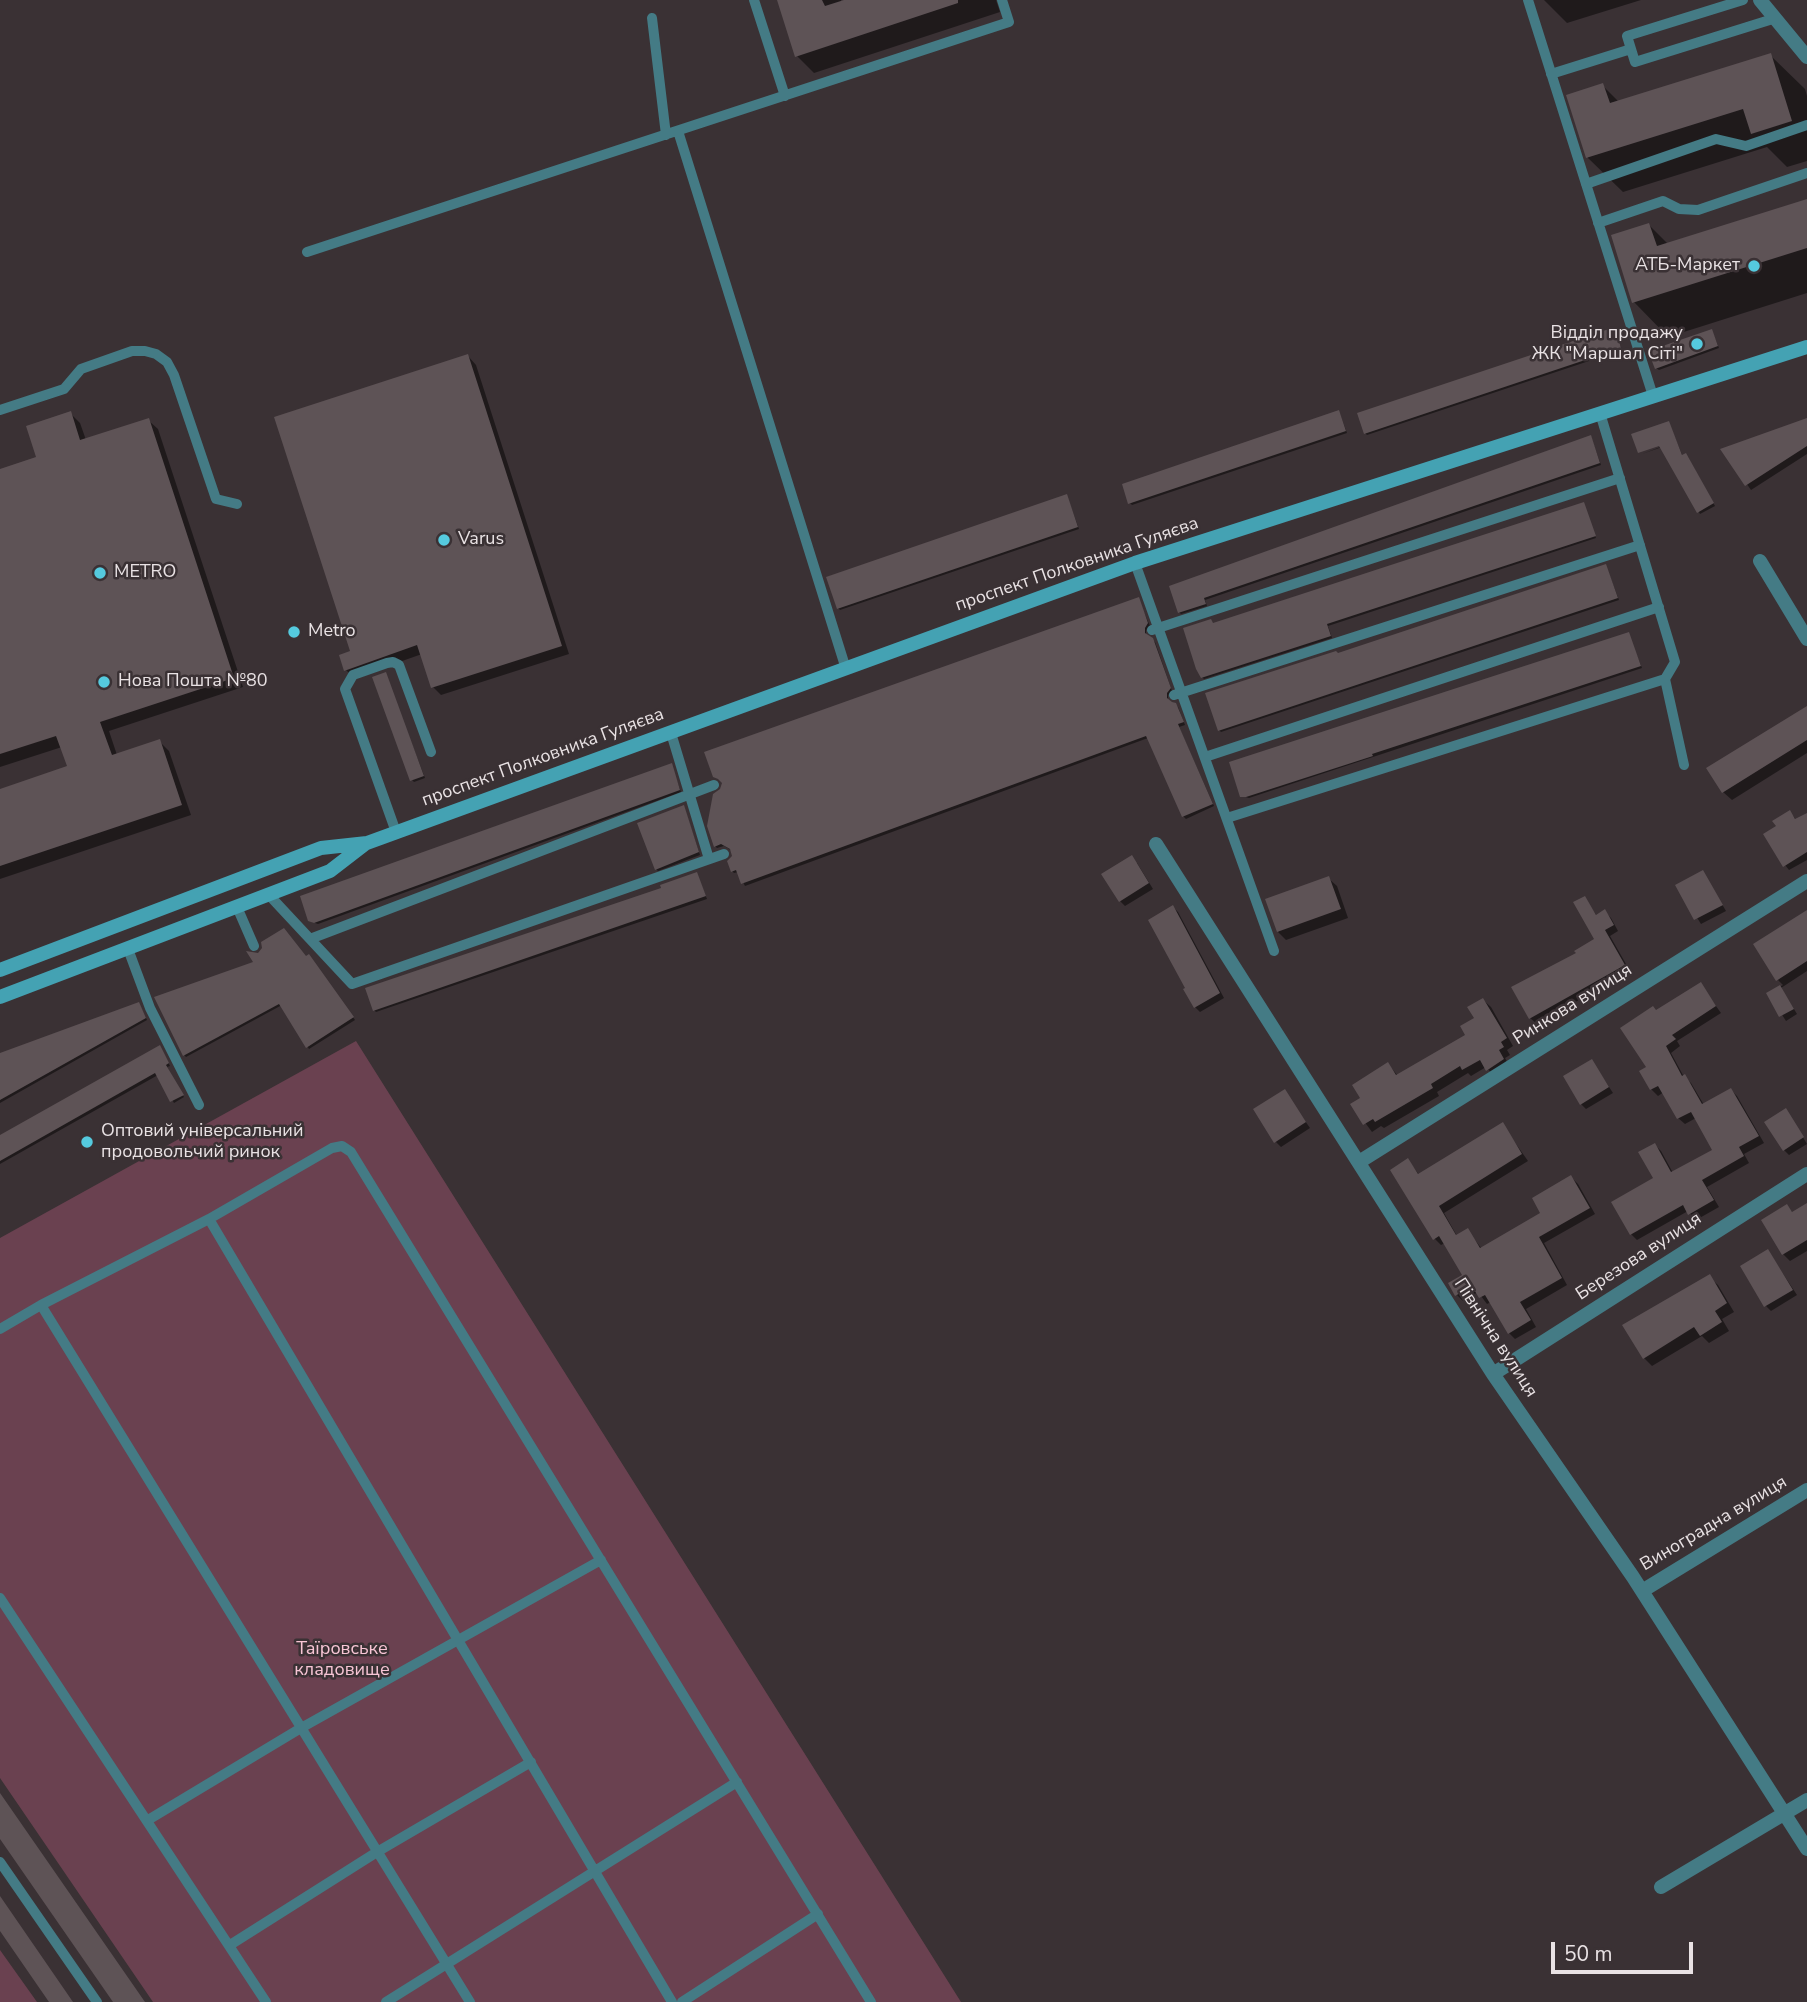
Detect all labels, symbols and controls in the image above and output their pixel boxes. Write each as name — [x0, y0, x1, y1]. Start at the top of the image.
place label: АТБ-Маркет — [1635, 255, 1740, 277]
marker: АТБ-Маркет — [1746, 258, 1762, 274]
place label: Відділ продажу ЖК "Маршал Сіті" — [1532, 323, 1683, 366]
marker: Відділ продажу ЖК "Маршал Сіті" — [1689, 336, 1705, 352]
street label: проспект Полковника Гуляєва — [952, 513, 1202, 617]
place label: Varus — [458, 529, 504, 551]
marker: Varus — [436, 532, 452, 548]
place label: METRO — [114, 562, 176, 584]
marker: METRO — [92, 565, 108, 581]
place label: Metro — [308, 621, 356, 643]
marker: Metro — [286, 624, 302, 640]
place label: Нова Пошта №80 — [118, 671, 268, 693]
marker: Нова Пошта №80 — [96, 674, 112, 690]
street label: проспект Полковника Гуляєва — [419, 704, 667, 812]
street label: Ринкова вулиця — [1510, 960, 1636, 1050]
place label: Оптовий універсальний продовольчий ринок — [101, 1121, 303, 1164]
marker: Оптовий універсальний продовольчий ринок — [79, 1134, 95, 1150]
street label: Березова вулиця — [1572, 1208, 1706, 1306]
street label: Північна вулиця — [1448, 1274, 1542, 1402]
street label: Виноградна вулиця — [1637, 1472, 1791, 1576]
park label: Таїровське кладовище — [294, 1639, 390, 1682]
scale bar — [1555, 1928, 1697, 1972]
text: 50 m — [1564, 1940, 1613, 1968]

